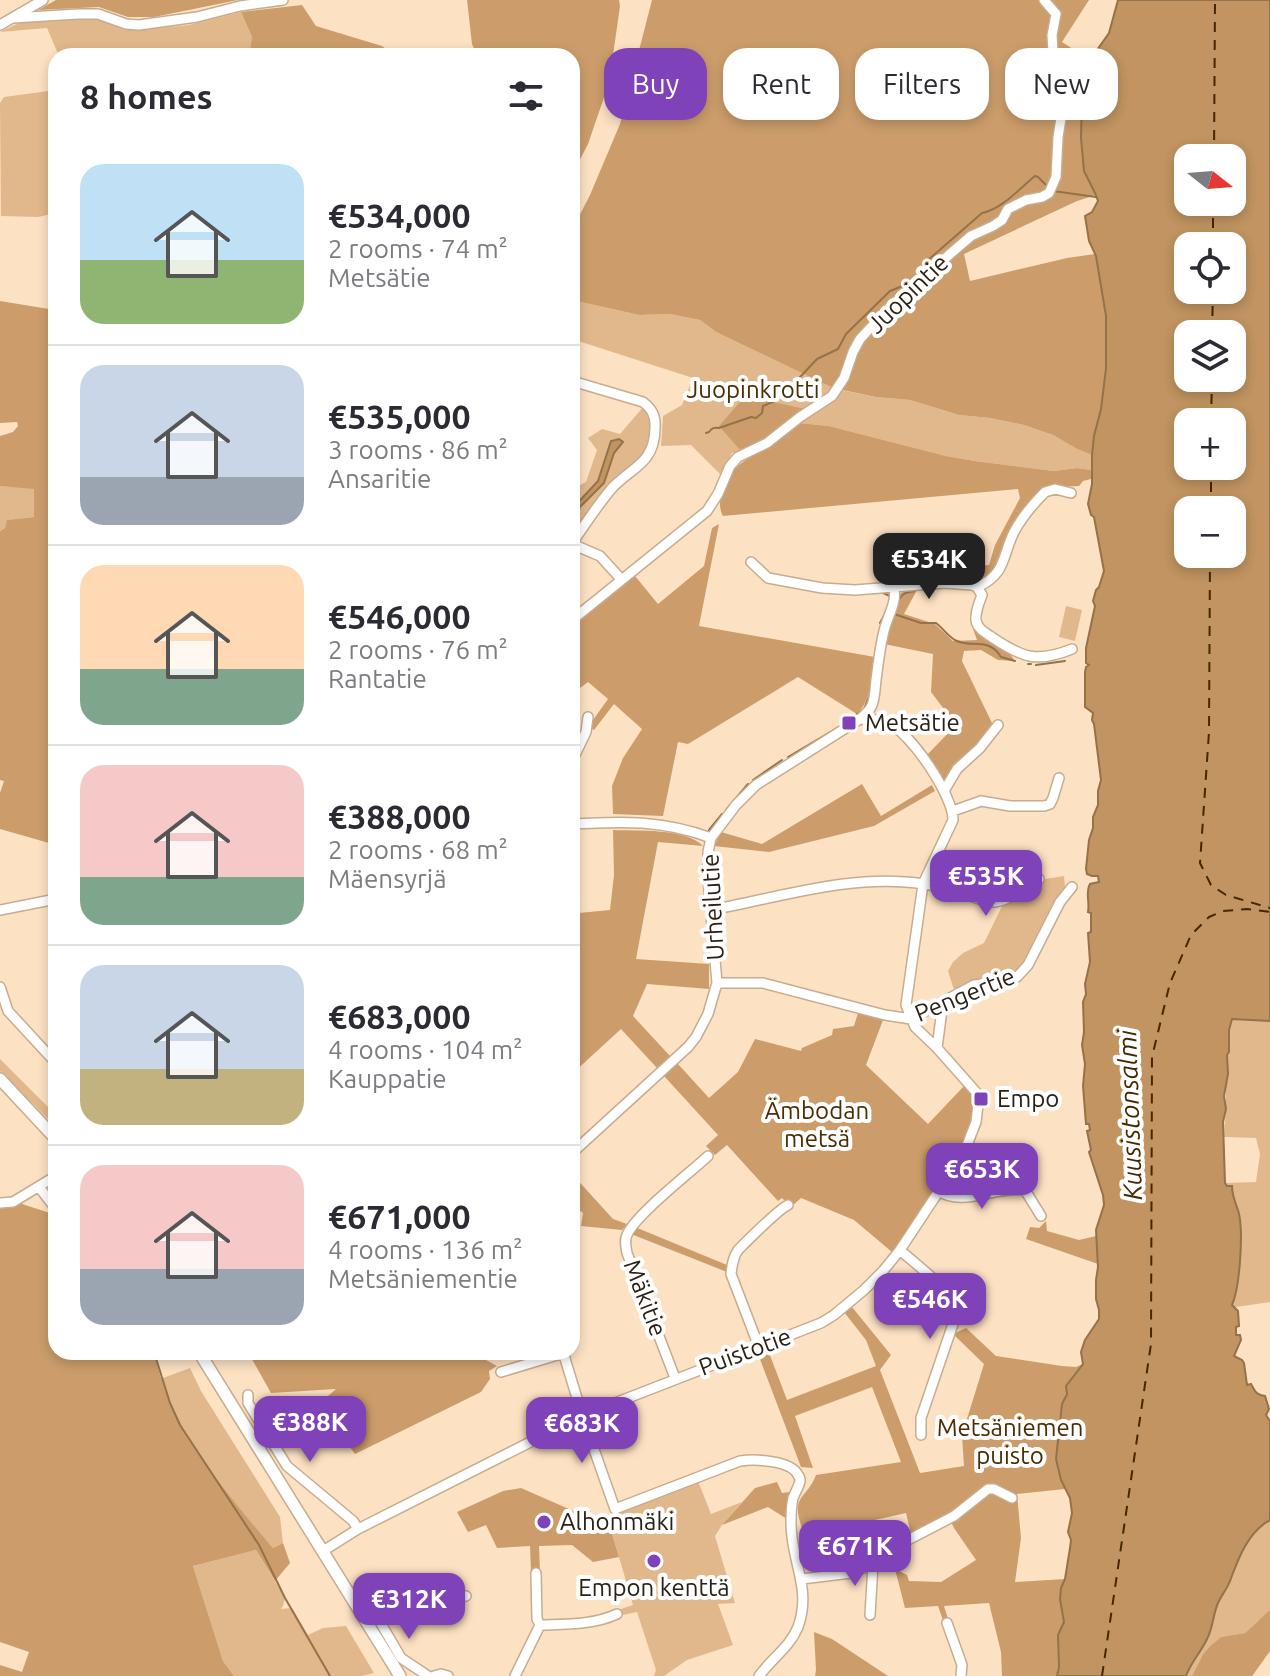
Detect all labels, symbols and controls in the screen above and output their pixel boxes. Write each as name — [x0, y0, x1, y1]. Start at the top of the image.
chip: Buy — [604, 48, 707, 120]
chip: Rent — [723, 48, 839, 120]
chip: Filters — [855, 48, 989, 120]
chip: New — [1005, 48, 1118, 120]
icon: filters — [504, 74, 548, 118]
text: 8 homes — [80, 77, 213, 115]
north arrow — [1174, 144, 1246, 216]
map controls — [1174, 144, 1246, 568]
icon: home — [144, 196, 240, 292]
text: €534,000 — [328, 196, 471, 234]
button: locate — [1174, 232, 1246, 304]
text: 2 rooms · 74 m² — [328, 234, 508, 263]
street label: Juopintie — [862, 249, 954, 339]
text: Metsätie — [328, 263, 431, 292]
button: layers — [1174, 320, 1246, 392]
park label: Juopinkrotti — [686, 376, 820, 403]
icon: home — [144, 397, 240, 493]
text: €535,000 — [328, 397, 471, 435]
button: + — [1174, 408, 1246, 480]
text: 3 rooms · 86 m² — [328, 435, 508, 464]
text: Ansaritie — [328, 464, 431, 493]
button: − — [1174, 496, 1246, 568]
pin: €534K — [873, 533, 985, 601]
text: €534K — [891, 544, 967, 573]
icon: home — [144, 597, 240, 693]
text: €546,000 — [328, 597, 471, 635]
text: 2 rooms · 76 m² — [328, 635, 508, 664]
text: Rantatie — [328, 664, 427, 693]
place label: Metsätie — [865, 709, 960, 736]
marker: Metsätie — [840, 714, 858, 732]
icon: home — [144, 797, 240, 893]
text: €388,000 — [328, 797, 471, 835]
text: 2 rooms · 68 m² — [328, 835, 508, 864]
pin: €535K — [930, 850, 1042, 918]
street label: Urheilutie — [696, 853, 729, 961]
text: €535K — [948, 861, 1024, 890]
text: Mäensyrjä — [328, 864, 447, 893]
street label: Pengertie — [911, 962, 1019, 1027]
icon: home — [144, 997, 240, 1093]
text: €683,000 — [328, 997, 471, 1035]
water label: Kuusistonsalmi — [1112, 1028, 1147, 1201]
text: 4 rooms · 104 m² — [328, 1035, 523, 1064]
text: Kauppatie — [328, 1064, 447, 1093]
place label: Empo — [997, 1085, 1059, 1112]
marker: Empo — [972, 1090, 990, 1108]
park label: Ämbodan metsä — [765, 1097, 869, 1152]
pin: €653K — [926, 1143, 1038, 1211]
text: €653K — [944, 1154, 1020, 1183]
icon: home — [144, 1197, 240, 1293]
text: €671,000 — [328, 1197, 471, 1235]
text: 4 rooms · 136 m² — [328, 1235, 523, 1264]
street label: Mäkitie — [619, 1256, 672, 1340]
text: Metsäniementie — [328, 1264, 518, 1293]
pin: €546K — [874, 1273, 986, 1341]
text: €546K — [892, 1284, 968, 1313]
street label: Puistotie — [695, 1322, 795, 1381]
pin: €388K — [254, 1396, 366, 1464]
pin: €683K — [526, 1397, 638, 1465]
text: €388K — [272, 1407, 348, 1436]
text: €683K — [544, 1408, 620, 1437]
park label: Metsäniemen puisto — [937, 1414, 1083, 1469]
place label: Alhonmäki — [560, 1508, 674, 1535]
marker: Alhonmäki — [535, 1513, 553, 1531]
pin: €671K — [799, 1520, 911, 1588]
text: €671K — [817, 1531, 893, 1560]
marker: Empon kenttä — [645, 1552, 663, 1570]
pin: €312K — [353, 1573, 465, 1641]
place label: Empon kenttä — [578, 1574, 730, 1601]
text: €312K — [371, 1584, 447, 1613]

